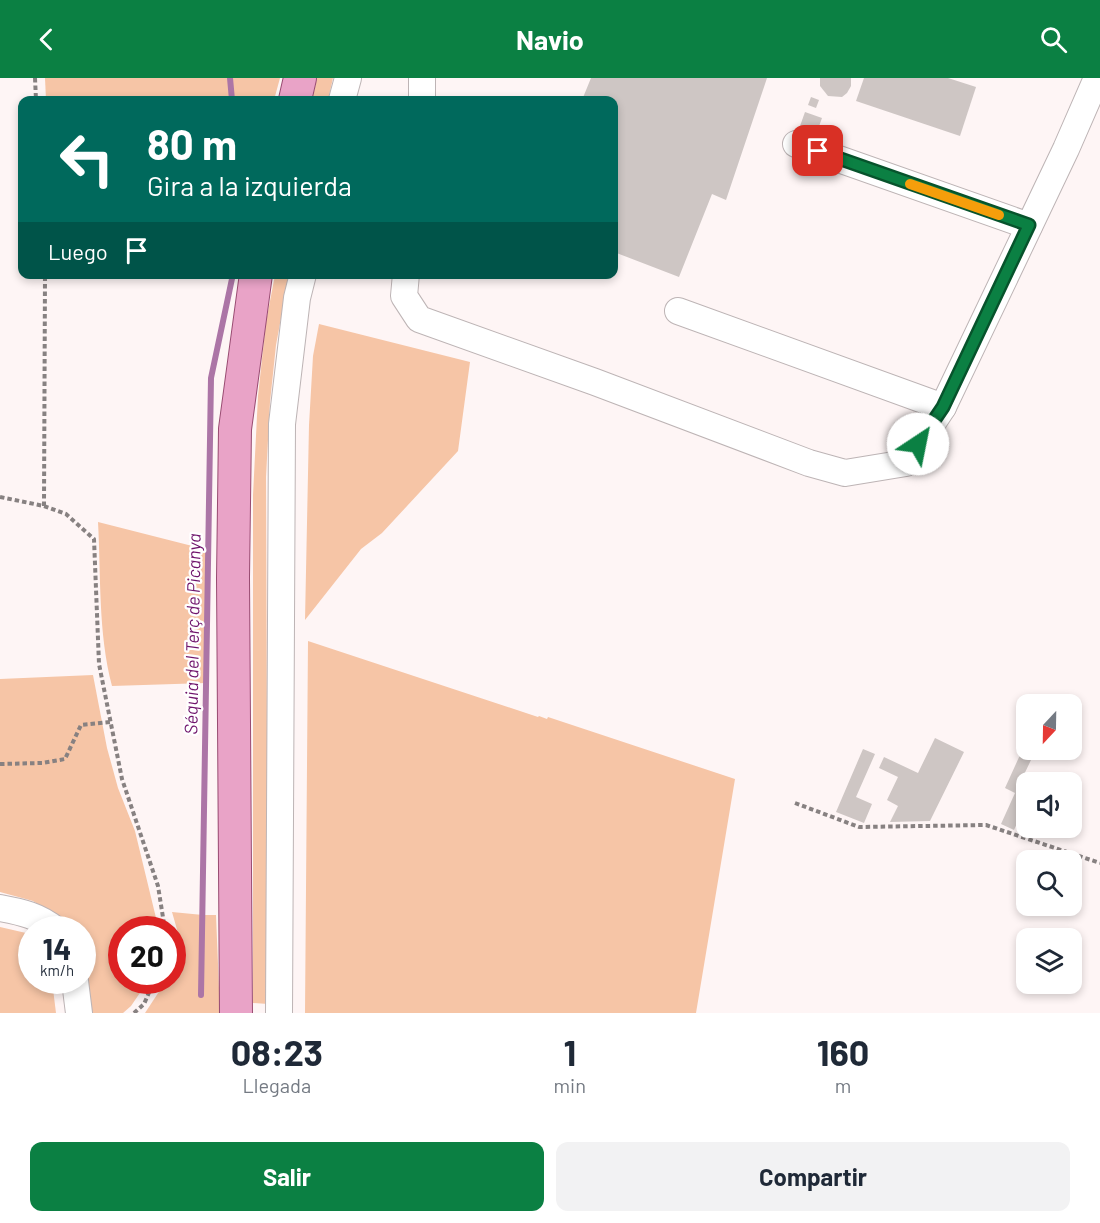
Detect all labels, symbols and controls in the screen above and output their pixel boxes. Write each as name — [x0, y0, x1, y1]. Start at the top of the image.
icon: back — [30, 23, 63, 56]
text: Navio — [516, 23, 584, 55]
icon: search — [1037, 23, 1070, 56]
text: 80 m — [147, 118, 237, 168]
icon: left — [48, 120, 126, 198]
pin — [792, 125, 843, 176]
icon: arrive — [801, 134, 834, 167]
text: Gira a la izquierda — [147, 169, 352, 201]
icon: arrive — [120, 234, 153, 267]
text: Luego — [48, 238, 108, 264]
position arrow — [886, 412, 950, 476]
water label: Séquia del Terç de Picanya — [179, 533, 205, 735]
north arrow — [1016, 694, 1082, 760]
map controls — [1016, 694, 1082, 994]
button: sound — [1016, 772, 1082, 838]
button: search — [1016, 850, 1082, 916]
speed limit sign: 20 — [108, 916, 186, 994]
button: layers — [1016, 928, 1082, 994]
text: 14 — [43, 930, 71, 966]
text: km/h — [40, 961, 74, 979]
text: 08:23 — [231, 1030, 323, 1073]
text: 1 — [563, 1030, 576, 1073]
text: 160 — [817, 1030, 869, 1073]
text: Llegada — [242, 1073, 311, 1097]
text: min — [554, 1073, 586, 1097]
text: m — [835, 1073, 851, 1097]
button: Salir — [30, 1142, 544, 1211]
button: Compartir — [556, 1142, 1070, 1211]

